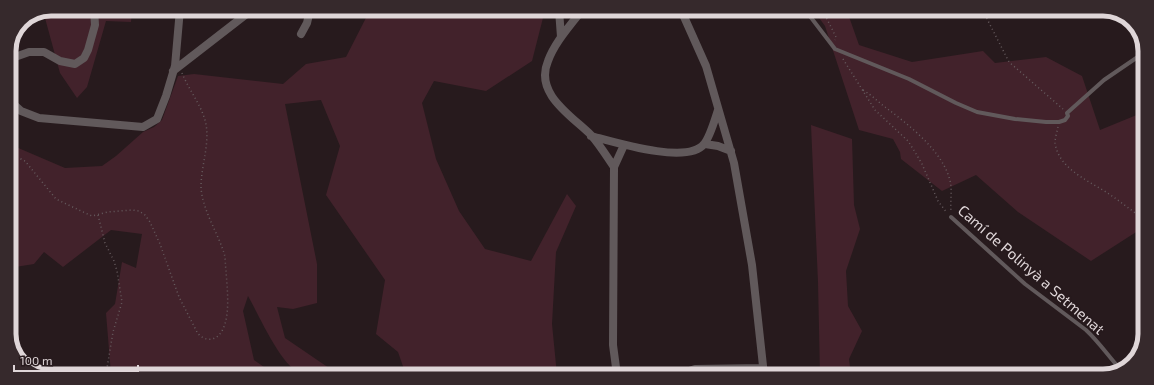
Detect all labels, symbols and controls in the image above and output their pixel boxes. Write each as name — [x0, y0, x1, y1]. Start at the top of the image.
street label: Camí de Polinyà a Setmenat — [955, 201, 1109, 338]
scale bar — [14, 347, 138, 373]
text: 100 m — [20, 353, 52, 367]

